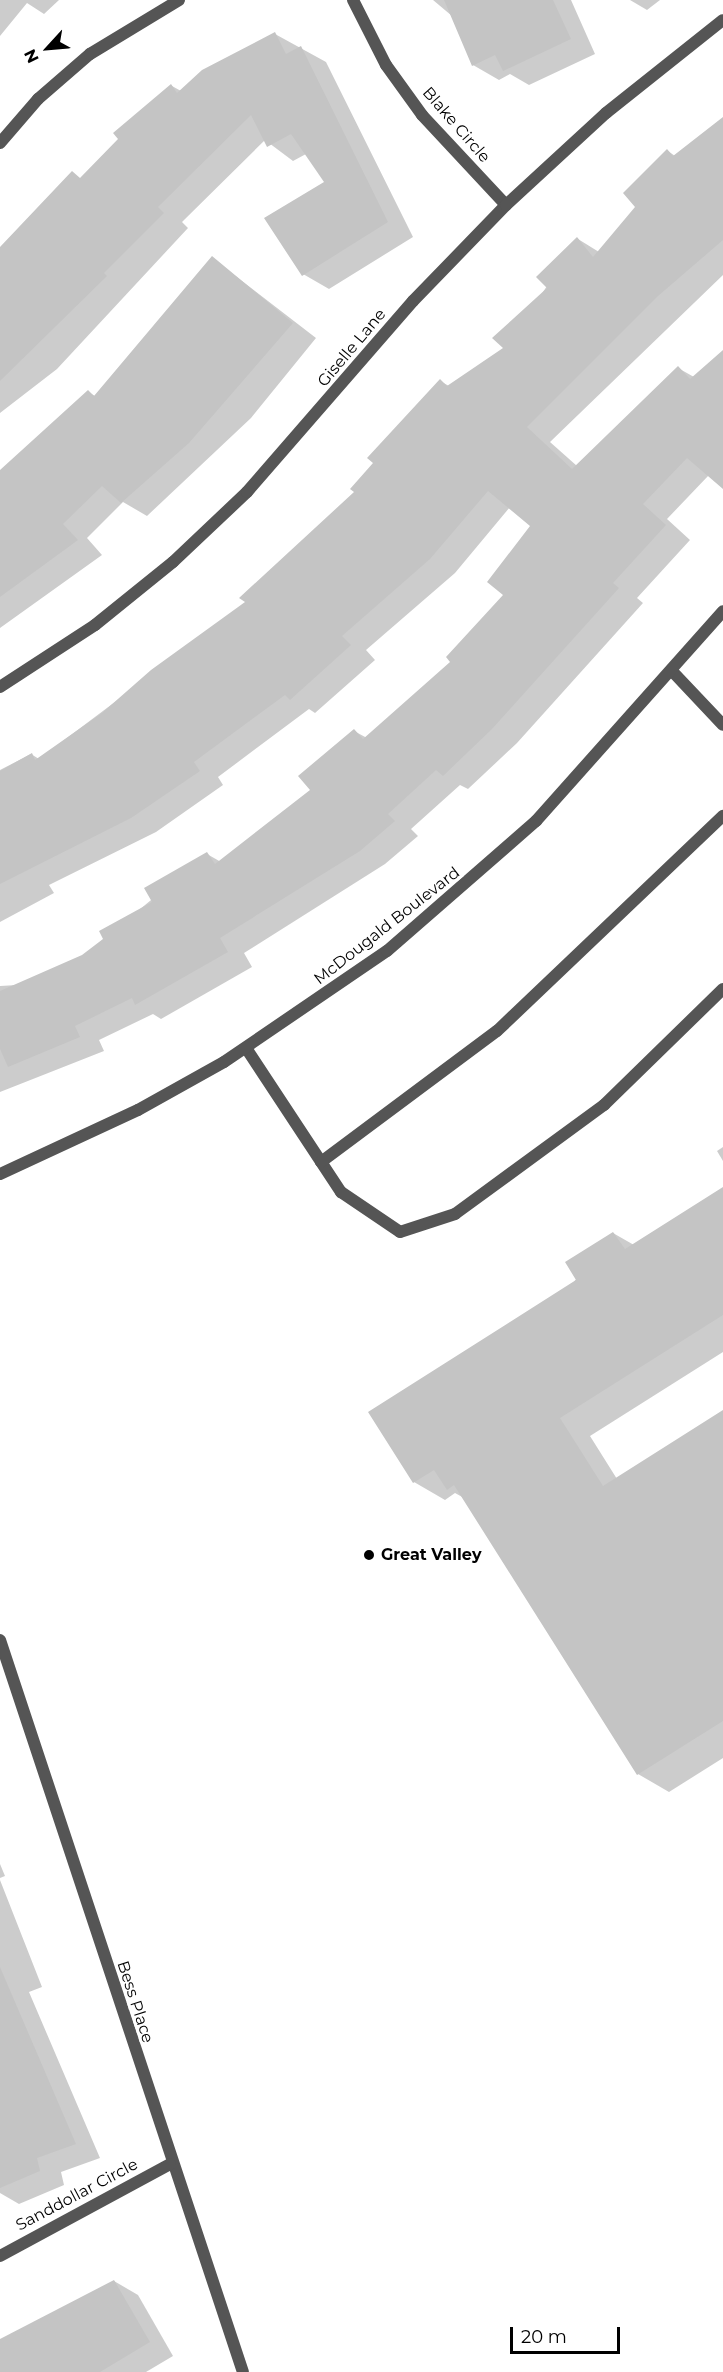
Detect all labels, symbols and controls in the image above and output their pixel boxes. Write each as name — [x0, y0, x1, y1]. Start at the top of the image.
north arrow — [18, 18, 78, 78]
text: N — [20, 46, 43, 66]
street label: Blake Circle — [418, 83, 494, 167]
street label: Giselle Lane — [314, 305, 390, 391]
street label: McDougald Boulevard — [310, 863, 464, 989]
place label: Great Valley — [381, 1545, 482, 1565]
marker: Great Valley — [362, 1548, 376, 1562]
street label: Bess Place — [113, 1958, 157, 2046]
street label: Sanddollar Circle — [13, 2155, 141, 2235]
scale bar — [513, 2315, 622, 2353]
text: 20 m — [521, 2326, 567, 2348]

